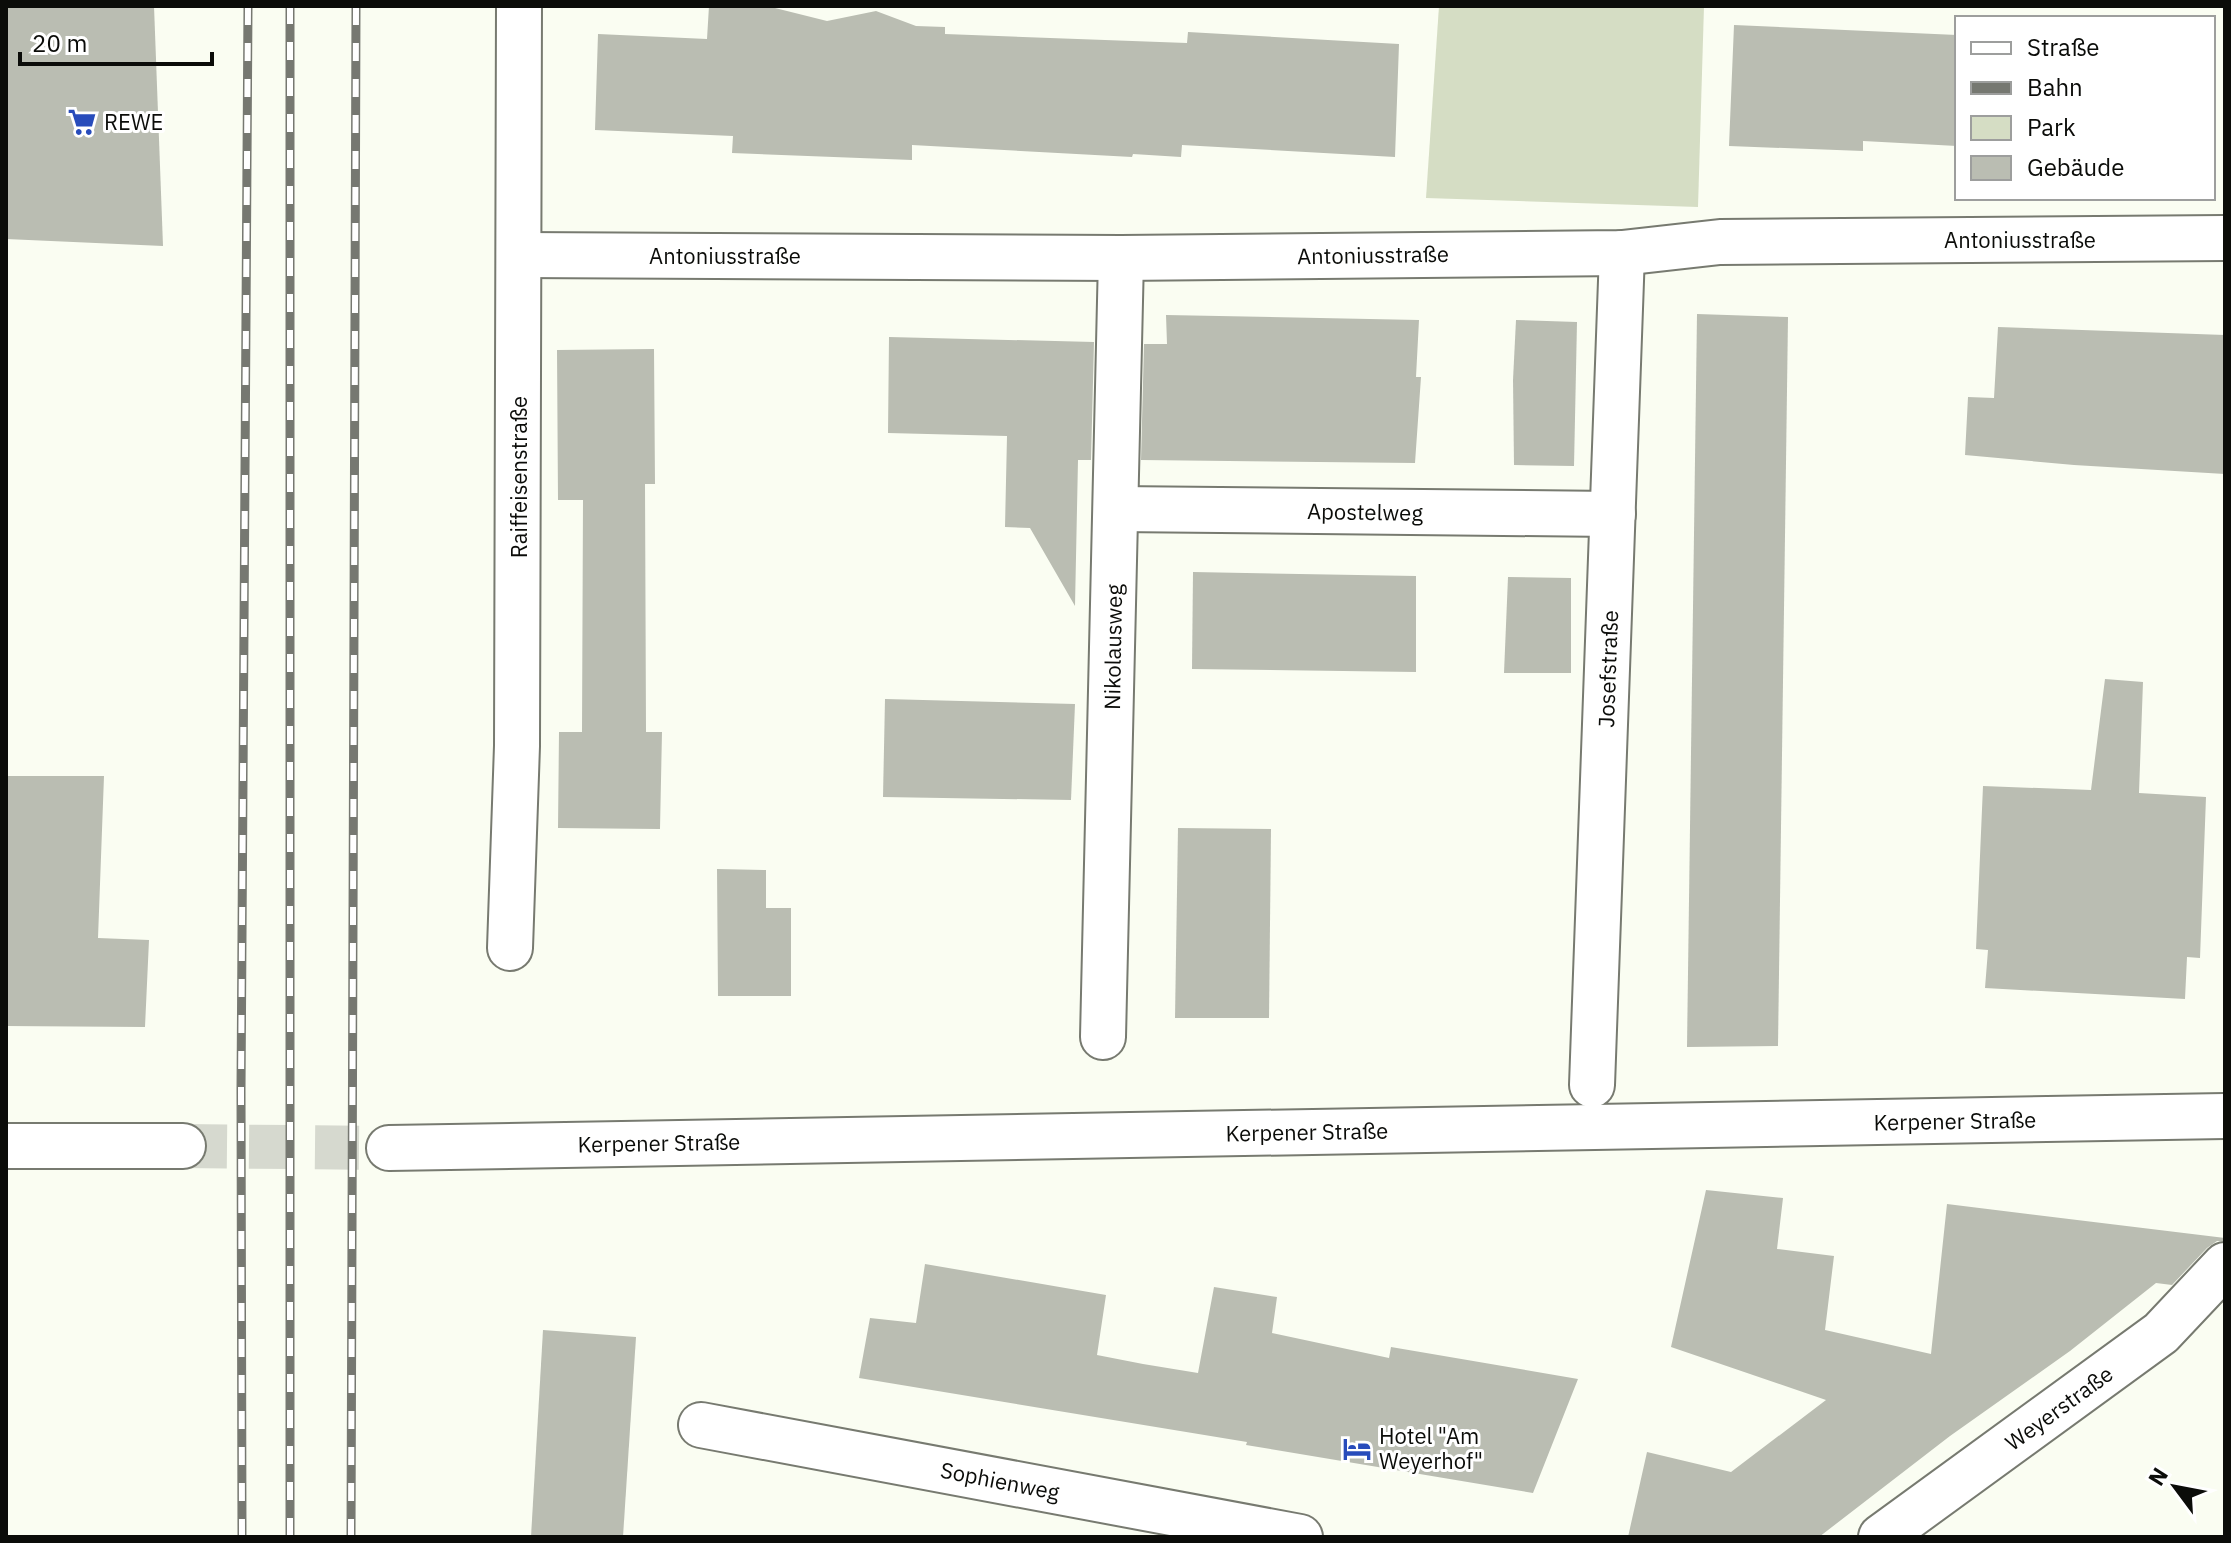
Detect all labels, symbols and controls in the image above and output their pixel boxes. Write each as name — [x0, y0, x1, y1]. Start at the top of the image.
scale bar — [20, 16, 212, 66]
legend — [1955, 16, 2215, 200]
text: 20 m — [32, 27, 87, 59]
text: Straße — [2027, 31, 2099, 63]
text: Bahn — [2027, 71, 2083, 103]
supermarket icon: REWE — [67, 107, 97, 137]
place label: REWE — [104, 107, 163, 136]
text: Park — [2027, 111, 2076, 143]
text: Gebäude — [2027, 151, 2124, 183]
street label: Antoniusstraße — [1944, 225, 2096, 254]
street label: Antoniusstraße — [1297, 239, 1449, 270]
street label: Antoniusstraße — [649, 241, 801, 270]
street label: Raiffeisenstraße — [504, 396, 533, 558]
street label: Apostelweg — [1307, 496, 1424, 527]
street label: Nikolausweg — [1097, 583, 1128, 710]
street label: Josefstraße — [1591, 610, 1624, 728]
street label: Kerpener Straße — [1873, 1105, 2037, 1136]
street label: Kerpener Straße — [1225, 1116, 1389, 1147]
street label: Kerpener Straße — [577, 1127, 741, 1158]
street label: Weyerstraße — [1999, 1359, 2118, 1456]
place label: Hotel "Am Weyerhof" — [1379, 1421, 1483, 1475]
hotel icon: Hotel "Am Weyerhof" — [1342, 1434, 1372, 1464]
north arrow — [2135, 1447, 2215, 1527]
street label: Sophienweg — [938, 1455, 1063, 1506]
text: N — [2141, 1462, 2174, 1491]

